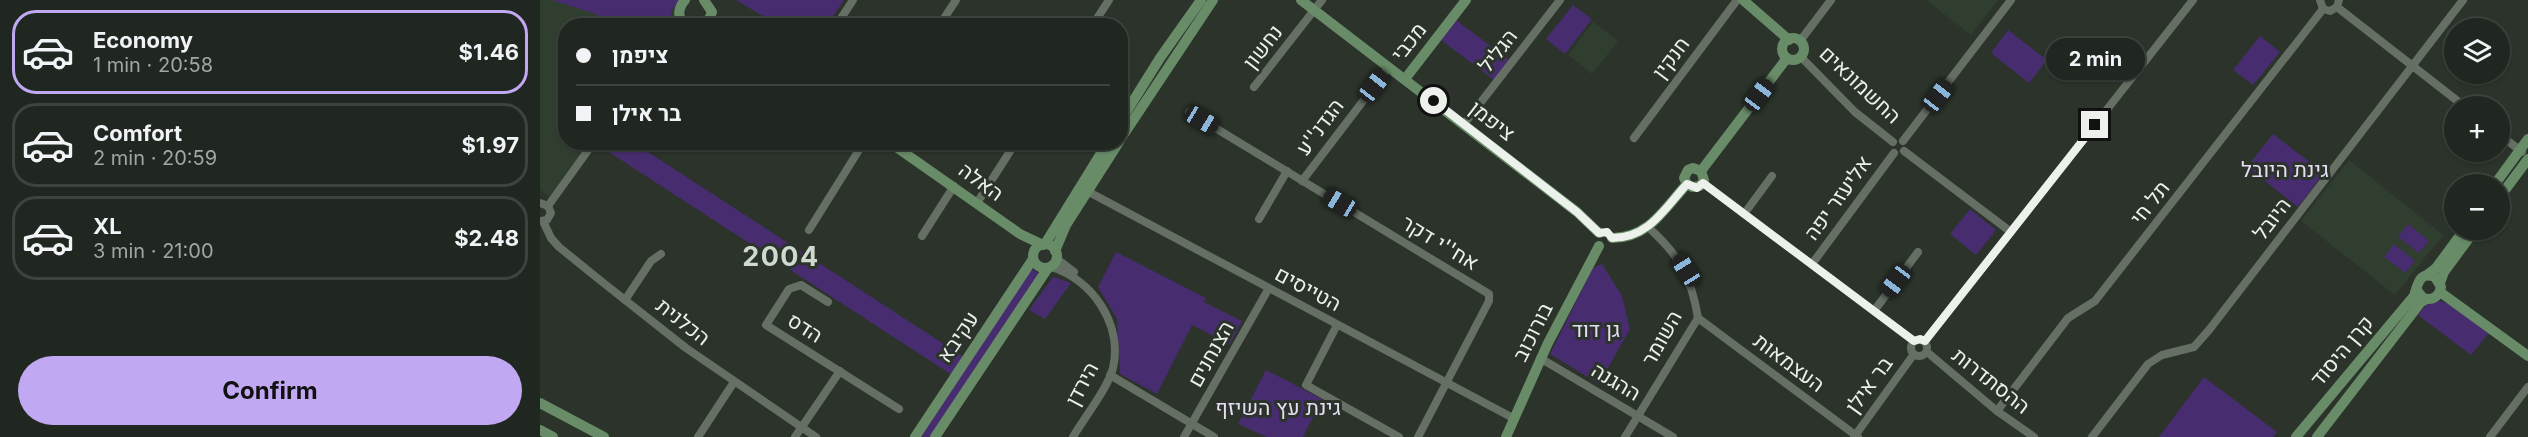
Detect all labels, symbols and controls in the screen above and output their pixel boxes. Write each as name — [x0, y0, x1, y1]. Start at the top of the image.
street label: מכבי — [1386, 17, 1431, 66]
map controls — [2444, 18, 2510, 240]
button: layers — [2444, 18, 2510, 84]
street label: נחשון — [1238, 20, 1288, 74]
street label: הגליל — [1473, 24, 1522, 77]
icon: car — [21, 25, 75, 79]
text: Economy — [93, 27, 193, 53]
street label: חנקין — [1647, 32, 1694, 84]
callout: 2 min — [2046, 38, 2144, 80]
text: $1.46 — [459, 39, 519, 65]
street label: החשמונאים — [1814, 41, 1906, 129]
text: ציפמן — [612, 42, 668, 68]
text: 2 min — [2069, 47, 2122, 71]
text: 1 min · 20:58 — [93, 53, 213, 77]
car — [1356, 66, 1392, 106]
car — [1741, 75, 1777, 115]
car — [1920, 76, 1956, 116]
route start — [1420, 87, 1447, 114]
street label: הגדנ''ע — [1290, 94, 1349, 160]
street label: ציפמן — [1465, 95, 1520, 146]
button: + — [2444, 96, 2510, 162]
text: בר אילן — [612, 100, 681, 126]
car — [1182, 103, 1222, 137]
route end — [2081, 111, 2108, 138]
icon: car — [21, 118, 75, 172]
text: Comfort — [93, 120, 182, 146]
text: $1.97 — [461, 132, 519, 158]
text: 2 min · 20:59 — [93, 146, 217, 170]
street label: אליעזר יפה — [1799, 151, 1877, 245]
street label: האלה — [954, 157, 1008, 206]
park label: גינת היובל — [2241, 157, 2329, 182]
button: − — [2444, 174, 2510, 240]
street label: תל חי — [2125, 176, 2175, 230]
car — [1320, 186, 1360, 220]
street label: היובל — [2247, 193, 2296, 245]
street label: אח''י דקר — [1397, 210, 1483, 275]
icon: car — [21, 211, 75, 265]
text: XL — [93, 213, 122, 239]
text: $2.48 — [454, 225, 519, 251]
text: 3 min · 21:00 — [93, 239, 214, 263]
district label: 2004 — [742, 240, 820, 273]
car — [1669, 250, 1703, 290]
street label: הטייסים — [1271, 261, 1345, 316]
car — [1878, 261, 1914, 301]
street label: הכלנית — [651, 293, 715, 350]
street label: בורוכוב — [1507, 298, 1558, 365]
street label: עקיבא — [932, 306, 984, 367]
street label: השומר — [1636, 306, 1687, 370]
street label: הדס — [783, 307, 827, 348]
street label: קרן היסוד — [2305, 310, 2378, 391]
street label: הצנחנים — [1182, 316, 1239, 391]
park label: גן דוד — [1572, 317, 1620, 342]
street label: העצמאות — [1749, 328, 1830, 397]
street label: ההסתדרות — [1947, 343, 2035, 419]
street label: בר אילן — [1840, 352, 1897, 418]
button: Confirm — [18, 356, 522, 425]
street label: ההגנה — [1587, 357, 1645, 406]
street label: הירדן — [1060, 358, 1103, 410]
park label: גינת עץ השיזף — [1215, 395, 1341, 420]

